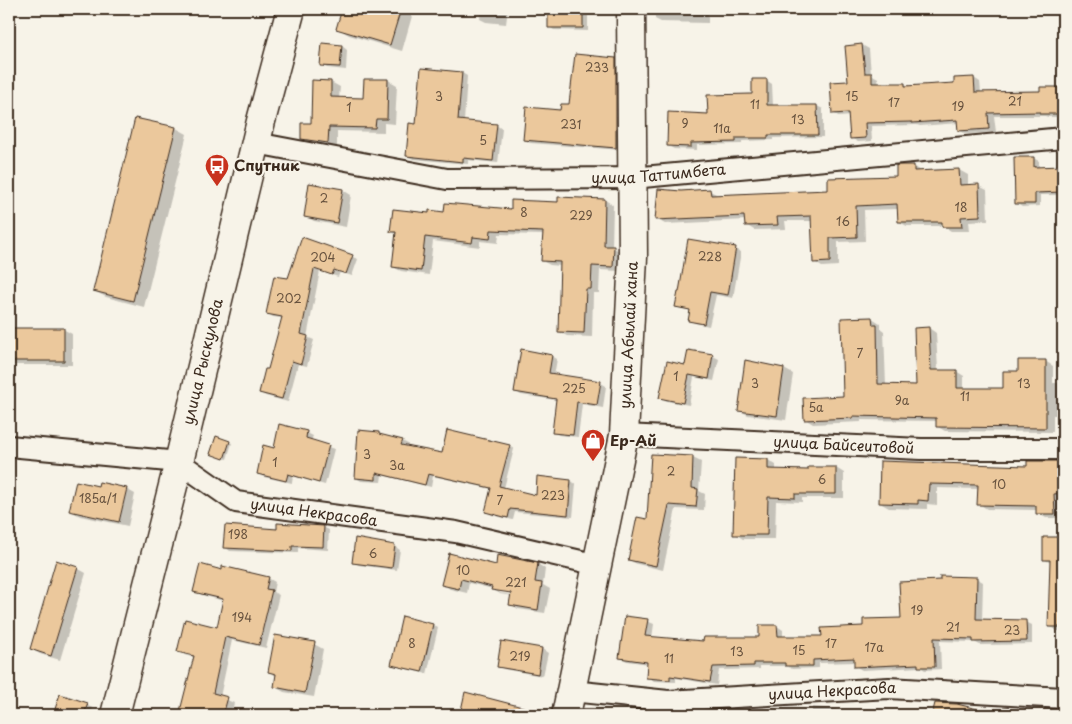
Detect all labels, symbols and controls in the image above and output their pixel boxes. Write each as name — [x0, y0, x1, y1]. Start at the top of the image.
house number: 233 — [585, 58, 609, 76]
house number: 3 — [435, 87, 443, 105]
house number: 15 — [845, 87, 859, 105]
house number: 21 — [1008, 92, 1022, 110]
house number: 17 — [888, 93, 900, 111]
house number: 11 — [750, 95, 760, 113]
house number: 19 — [952, 97, 964, 115]
house number: 1 — [346, 98, 352, 116]
house number: 13 — [791, 110, 805, 128]
house number: 9 — [681, 114, 689, 132]
house number: 231 — [561, 115, 581, 133]
house number: 11а — [713, 119, 731, 137]
house number: 5 — [479, 131, 487, 149]
bus stop icon: Спутник — [204, 153, 230, 187]
place label: Спутник — [234, 153, 300, 176]
street label: улица Таттимбета — [591, 156, 727, 188]
house number: 2 — [320, 189, 328, 207]
house number: 18 — [955, 198, 967, 216]
house number: 8 — [520, 203, 528, 221]
house number: 229 — [570, 206, 592, 224]
house number: 16 — [836, 212, 850, 230]
house number: 228 — [698, 247, 722, 265]
house number: 204 — [310, 248, 336, 266]
street label: улица Абылай хана — [612, 260, 643, 409]
house number: 202 — [276, 289, 302, 307]
street label: улица Рыскулова — [175, 295, 228, 427]
house number: 7 — [857, 344, 864, 362]
house number: 1 — [673, 367, 679, 385]
house number: 3 — [751, 374, 759, 392]
house number: 13 — [1017, 374, 1031, 392]
house number: 225 — [562, 379, 586, 397]
house number: 11 — [960, 387, 970, 405]
house number: 9а — [895, 391, 910, 409]
house number: 5а — [808, 398, 824, 416]
shop icon: Ер-Ай — [580, 428, 606, 462]
place label: Ер-Ай — [610, 428, 657, 451]
street label: улица Байсеитовой — [773, 429, 915, 459]
house number: 3 — [363, 445, 371, 463]
house number: 1 — [272, 453, 278, 471]
house number: 3а — [389, 456, 405, 474]
house number: 2 — [667, 462, 675, 480]
house number: 6 — [818, 470, 826, 488]
house number: 10 — [992, 475, 1006, 493]
house number: 223 — [541, 486, 565, 504]
house number: 185а/1 — [79, 489, 117, 507]
street label: улица Некрасова — [249, 491, 380, 531]
house number: 7 — [497, 491, 504, 509]
house number: 198 — [228, 525, 248, 543]
house number: 6 — [369, 544, 377, 562]
house number: 10 — [456, 561, 470, 579]
house number: 221 — [505, 573, 527, 591]
house number: 19 — [911, 601, 923, 619]
house number: 194 — [232, 608, 252, 626]
house number: 21 — [946, 618, 960, 636]
house number: 23 — [1004, 621, 1020, 639]
house number: 8 — [408, 634, 416, 652]
house number: 17 — [825, 634, 837, 652]
house number: 17а — [864, 638, 884, 656]
house number: 15 — [792, 641, 806, 659]
house number: 13 — [730, 642, 744, 660]
house number: 219 — [510, 647, 530, 665]
house number: 11 — [664, 649, 674, 667]
street label: улица Некрасова — [767, 675, 898, 705]

